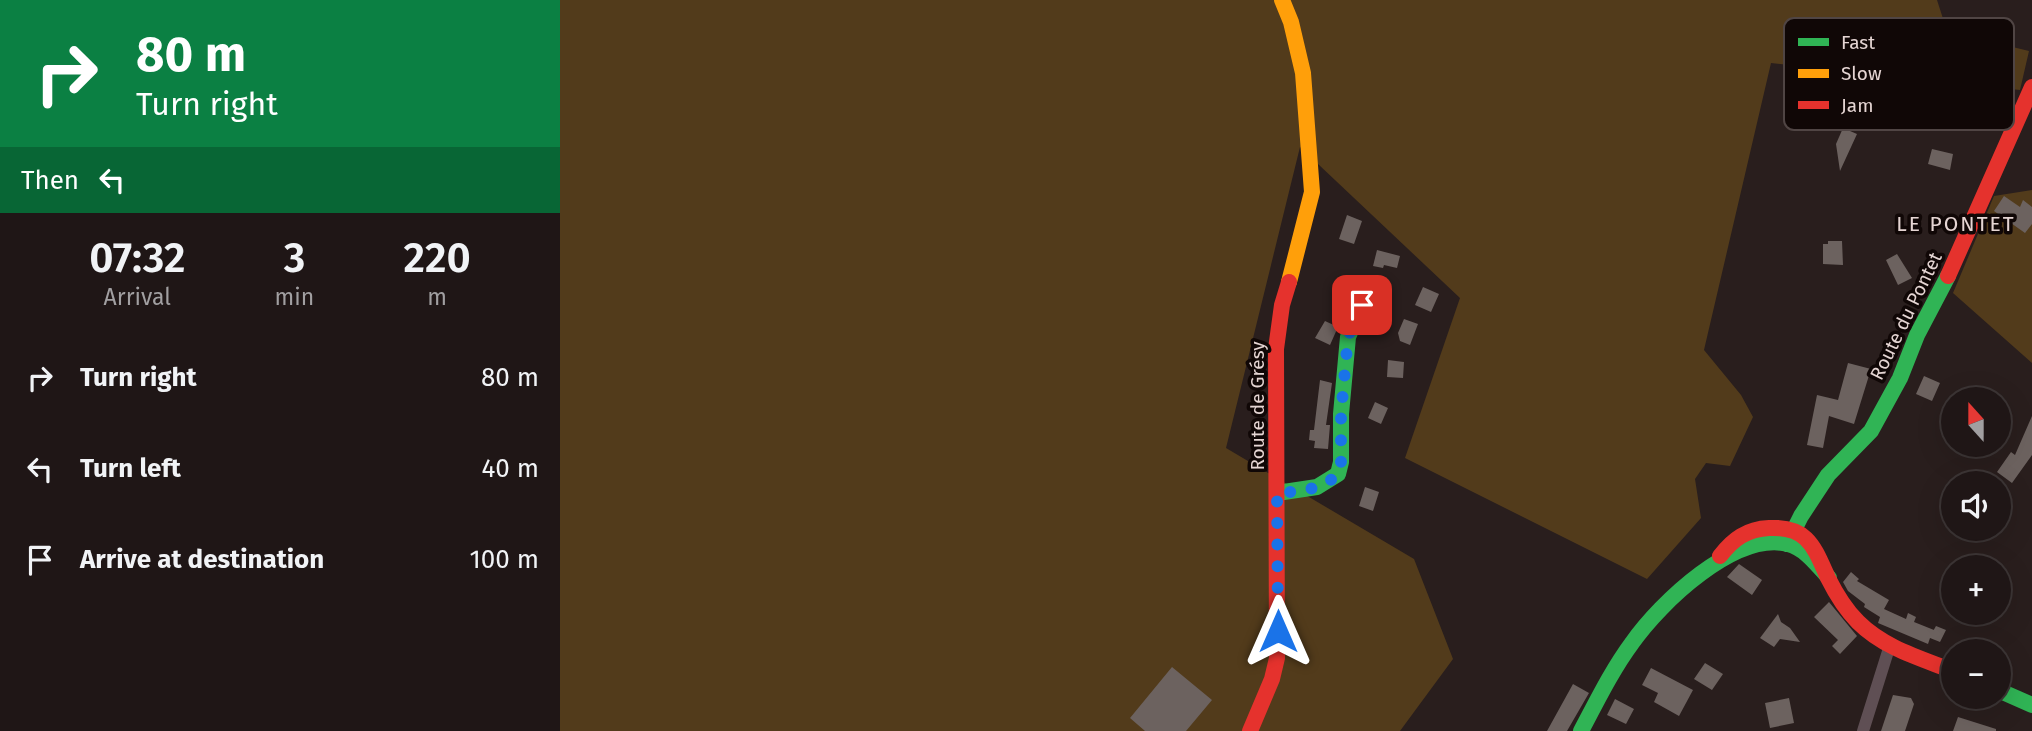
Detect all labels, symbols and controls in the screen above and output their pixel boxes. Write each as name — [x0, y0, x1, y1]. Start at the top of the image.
legend — [1784, 18, 2014, 130]
text: 80 m — [136, 25, 246, 84]
icon: right — [21, 28, 112, 119]
text: Fast — [1841, 31, 1875, 54]
text: Slow — [1841, 62, 1882, 85]
text: Turn right — [136, 85, 278, 123]
text: Jam — [1841, 94, 1873, 117]
icon: left — [93, 161, 131, 199]
text: Then — [21, 165, 79, 196]
district label: LE PONTET — [1896, 211, 2016, 237]
text: 07:32 — [89, 233, 185, 283]
text: 3 — [284, 233, 305, 283]
text: 220 — [403, 233, 471, 283]
street label: Route du Pontet — [1865, 248, 1947, 384]
pin — [1332, 275, 1392, 335]
text: Arrival — [104, 283, 171, 311]
text: min — [275, 283, 314, 311]
text: m — [427, 283, 447, 311]
icon: arrive — [1343, 286, 1381, 324]
street label: Route de Grésy — [1246, 341, 1269, 471]
icon: right — [21, 359, 59, 397]
text: Turn right — [80, 362, 197, 393]
text: 80 m — [481, 362, 539, 393]
north arrow — [1941, 387, 2011, 457]
map controls — [1941, 387, 2011, 709]
icon: left — [21, 450, 59, 488]
text: Turn left — [80, 453, 181, 484]
text: 40 m — [481, 453, 539, 484]
button: sound — [1941, 471, 2011, 541]
icon: arrive — [21, 541, 59, 579]
text: Arrive at destination — [80, 544, 324, 575]
text: 100 m — [470, 544, 539, 575]
button: + — [1941, 555, 2011, 625]
position arrow — [1241, 594, 1315, 668]
button: − — [1941, 639, 2011, 709]

